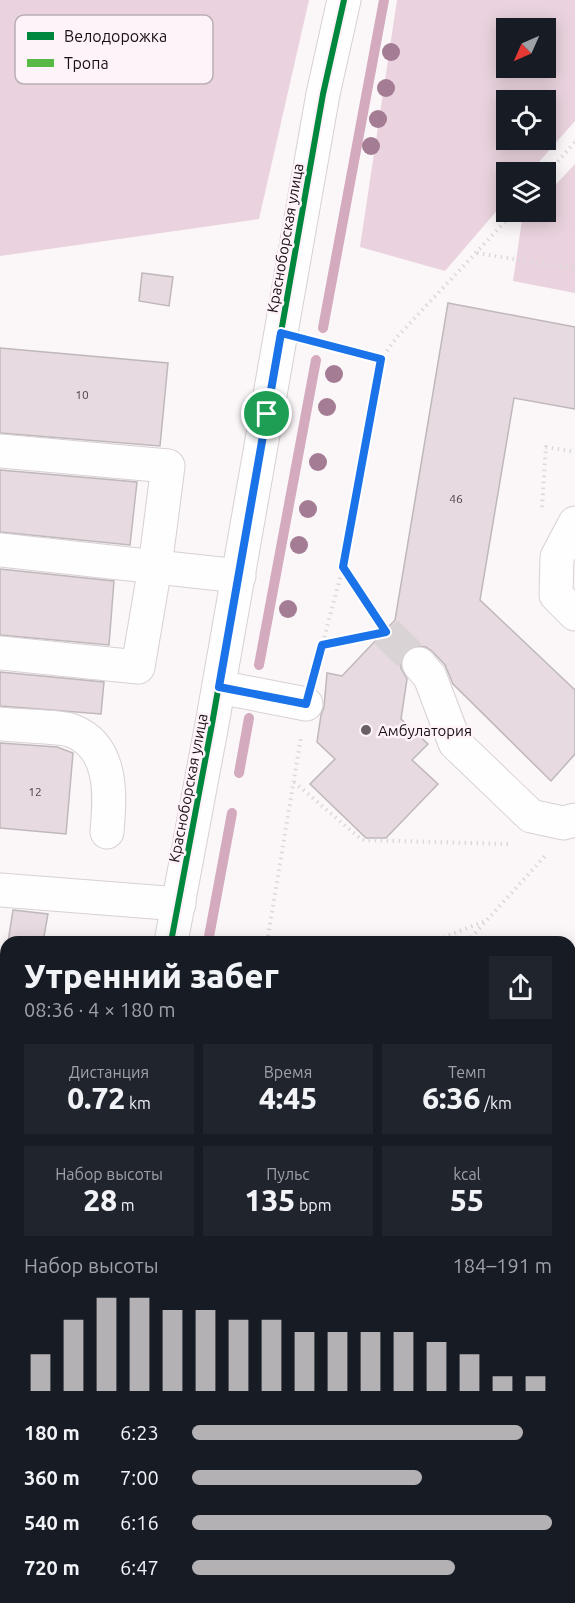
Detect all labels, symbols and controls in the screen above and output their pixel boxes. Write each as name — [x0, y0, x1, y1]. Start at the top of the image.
legend — [15, 15, 213, 84]
north arrow — [496, 18, 556, 78]
map controls — [496, 18, 556, 222]
text: Велодорожка — [64, 27, 167, 45]
text: Тропа — [64, 54, 109, 72]
button: locate — [496, 90, 556, 150]
street label: Красноборская улица — [263, 162, 307, 314]
button: layers — [496, 162, 556, 222]
house number: 10 — [75, 388, 89, 401]
pin — [241, 388, 292, 439]
icon: arrive — [250, 397, 283, 430]
house number: 46 — [449, 492, 463, 505]
street label: Красноборская улица — [165, 712, 211, 864]
place label: Амбулатория — [378, 722, 472, 739]
marker: Амбулатория — [359, 723, 373, 737]
house number: 12 — [28, 785, 42, 798]
button: share — [489, 956, 552, 1019]
text: Утренний забег — [24, 957, 279, 994]
text: 08:36 · 4 × 180 m — [24, 998, 176, 1021]
text: Дистанция — [69, 1063, 149, 1081]
text: Время — [264, 1063, 312, 1081]
text: Темп — [448, 1063, 486, 1081]
text: 0.72 — [67, 1081, 125, 1115]
text: 4:45 — [259, 1081, 317, 1115]
text: 6:36 — [422, 1081, 480, 1115]
text: km — [125, 1094, 151, 1112]
text: /km — [480, 1094, 512, 1112]
text: Набор высоты — [55, 1165, 163, 1183]
text: Пульс — [266, 1165, 310, 1183]
text: kcal — [453, 1165, 481, 1183]
text: 28 — [83, 1183, 117, 1217]
text: 135 — [245, 1183, 295, 1217]
text: 55 — [450, 1183, 484, 1217]
text: m — [117, 1196, 135, 1214]
text: bpm — [295, 1196, 331, 1214]
text: Набор высоты — [24, 1254, 159, 1277]
text: 184–191 m — [453, 1254, 552, 1277]
text: 180 m — [24, 1421, 80, 1444]
text: 6:23 — [120, 1421, 159, 1444]
text: 360 m — [24, 1466, 80, 1489]
text: 7:00 — [120, 1466, 159, 1489]
text: 540 m — [24, 1511, 80, 1534]
text: 6:16 — [120, 1511, 159, 1534]
text: 720 m — [24, 1556, 80, 1579]
text: 6:47 — [120, 1556, 159, 1579]

